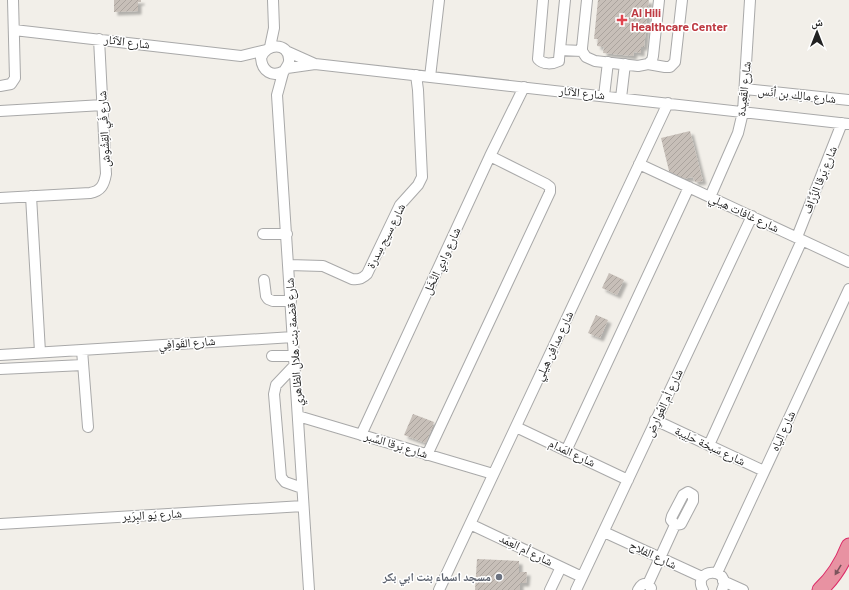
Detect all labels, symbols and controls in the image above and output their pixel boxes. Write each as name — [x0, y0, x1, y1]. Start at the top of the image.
place label: Al Hili Healthcare Center — [631, 5, 728, 33]
north arrow — [797, 12, 837, 52]
marker: Al Hili Healthcare Center — [616, 14, 628, 26]
text: ش — [811, 15, 823, 30]
street label: شارع الآثار — [102, 31, 151, 53]
street label: شارع القَعِيدة — [733, 61, 755, 117]
street label: شارع الآثار — [557, 83, 606, 103]
street label: شارع مالِك بن أنَس — [757, 83, 837, 107]
street label: شارع فَي القِشُوش — [94, 90, 116, 168]
street label: شارع بَرقا الزَّرَّاف — [799, 144, 841, 216]
street label: شارع غافات هيلي — [705, 190, 782, 238]
street label: شارع سيح سِدرة — [363, 201, 409, 271]
street label: شارع وادِي النَّخَل — [419, 225, 466, 298]
street label: شارع قضمة بنت هلال الظاهري — [282, 277, 309, 407]
street label: شارع مدافِن هيلي — [531, 308, 579, 384]
street label: شارع القَوافِي — [158, 333, 216, 355]
street label: شارع أم العُوارِض — [641, 366, 687, 440]
street label: شارع الياه — [767, 408, 799, 454]
street label: شارع سَبخة حَلِيبة — [672, 423, 748, 469]
street label: شارع بَرقا السَّبر — [361, 427, 430, 462]
street label: شارع المَدام — [546, 435, 598, 471]
street label: شارع يَو البِرَير — [121, 505, 183, 525]
street label: شارع أم العِمَد — [497, 530, 555, 570]
street label: شارع الفلاح — [627, 537, 679, 573]
one-way arrow — [834, 564, 841, 576]
place label: مسجد اسماء بنت ابي بكر — [382, 569, 491, 587]
marker: مسجد اسماء بنت ابي بكر — [494, 572, 504, 582]

